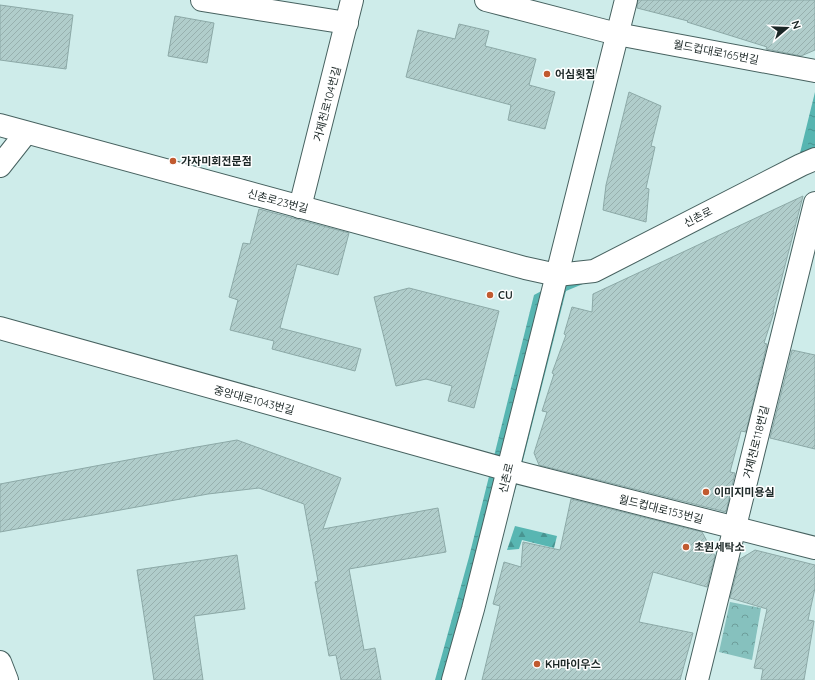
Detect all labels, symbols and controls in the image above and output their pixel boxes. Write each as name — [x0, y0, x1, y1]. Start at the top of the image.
north arrow — [767, 8, 807, 48]
text: N — [789, 19, 804, 31]
street label: 월드컵대로165번길 — [672, 37, 760, 67]
street label: 거제천로104번길 — [310, 65, 344, 143]
place label: 어심횟집 — [555, 67, 595, 81]
marker: 어심횟집 — [542, 69, 552, 79]
place label: 가자미회전문점 — [181, 154, 252, 168]
marker: 가자미회전문점 — [168, 156, 178, 166]
street label: 신촌로23번길 — [246, 186, 310, 216]
street label: 신촌로 — [681, 204, 715, 230]
place label: CU — [498, 288, 513, 302]
marker: CU — [485, 290, 495, 300]
street label: 중앙대로1043번길 — [212, 383, 296, 417]
street label: 거제천로118번길 — [740, 404, 772, 480]
street label: 신촌로 — [496, 462, 516, 494]
place label: 이미지미용실 — [714, 485, 775, 499]
marker: 이미지미용실 — [701, 487, 711, 497]
street label: 월드컵대로153번길 — [617, 492, 705, 526]
place label: 초원세탁소 — [694, 540, 745, 554]
marker: 초원세탁소 — [681, 542, 691, 552]
place label: KH마이우스 — [545, 657, 601, 671]
marker: KH마이우스 — [532, 659, 542, 669]

